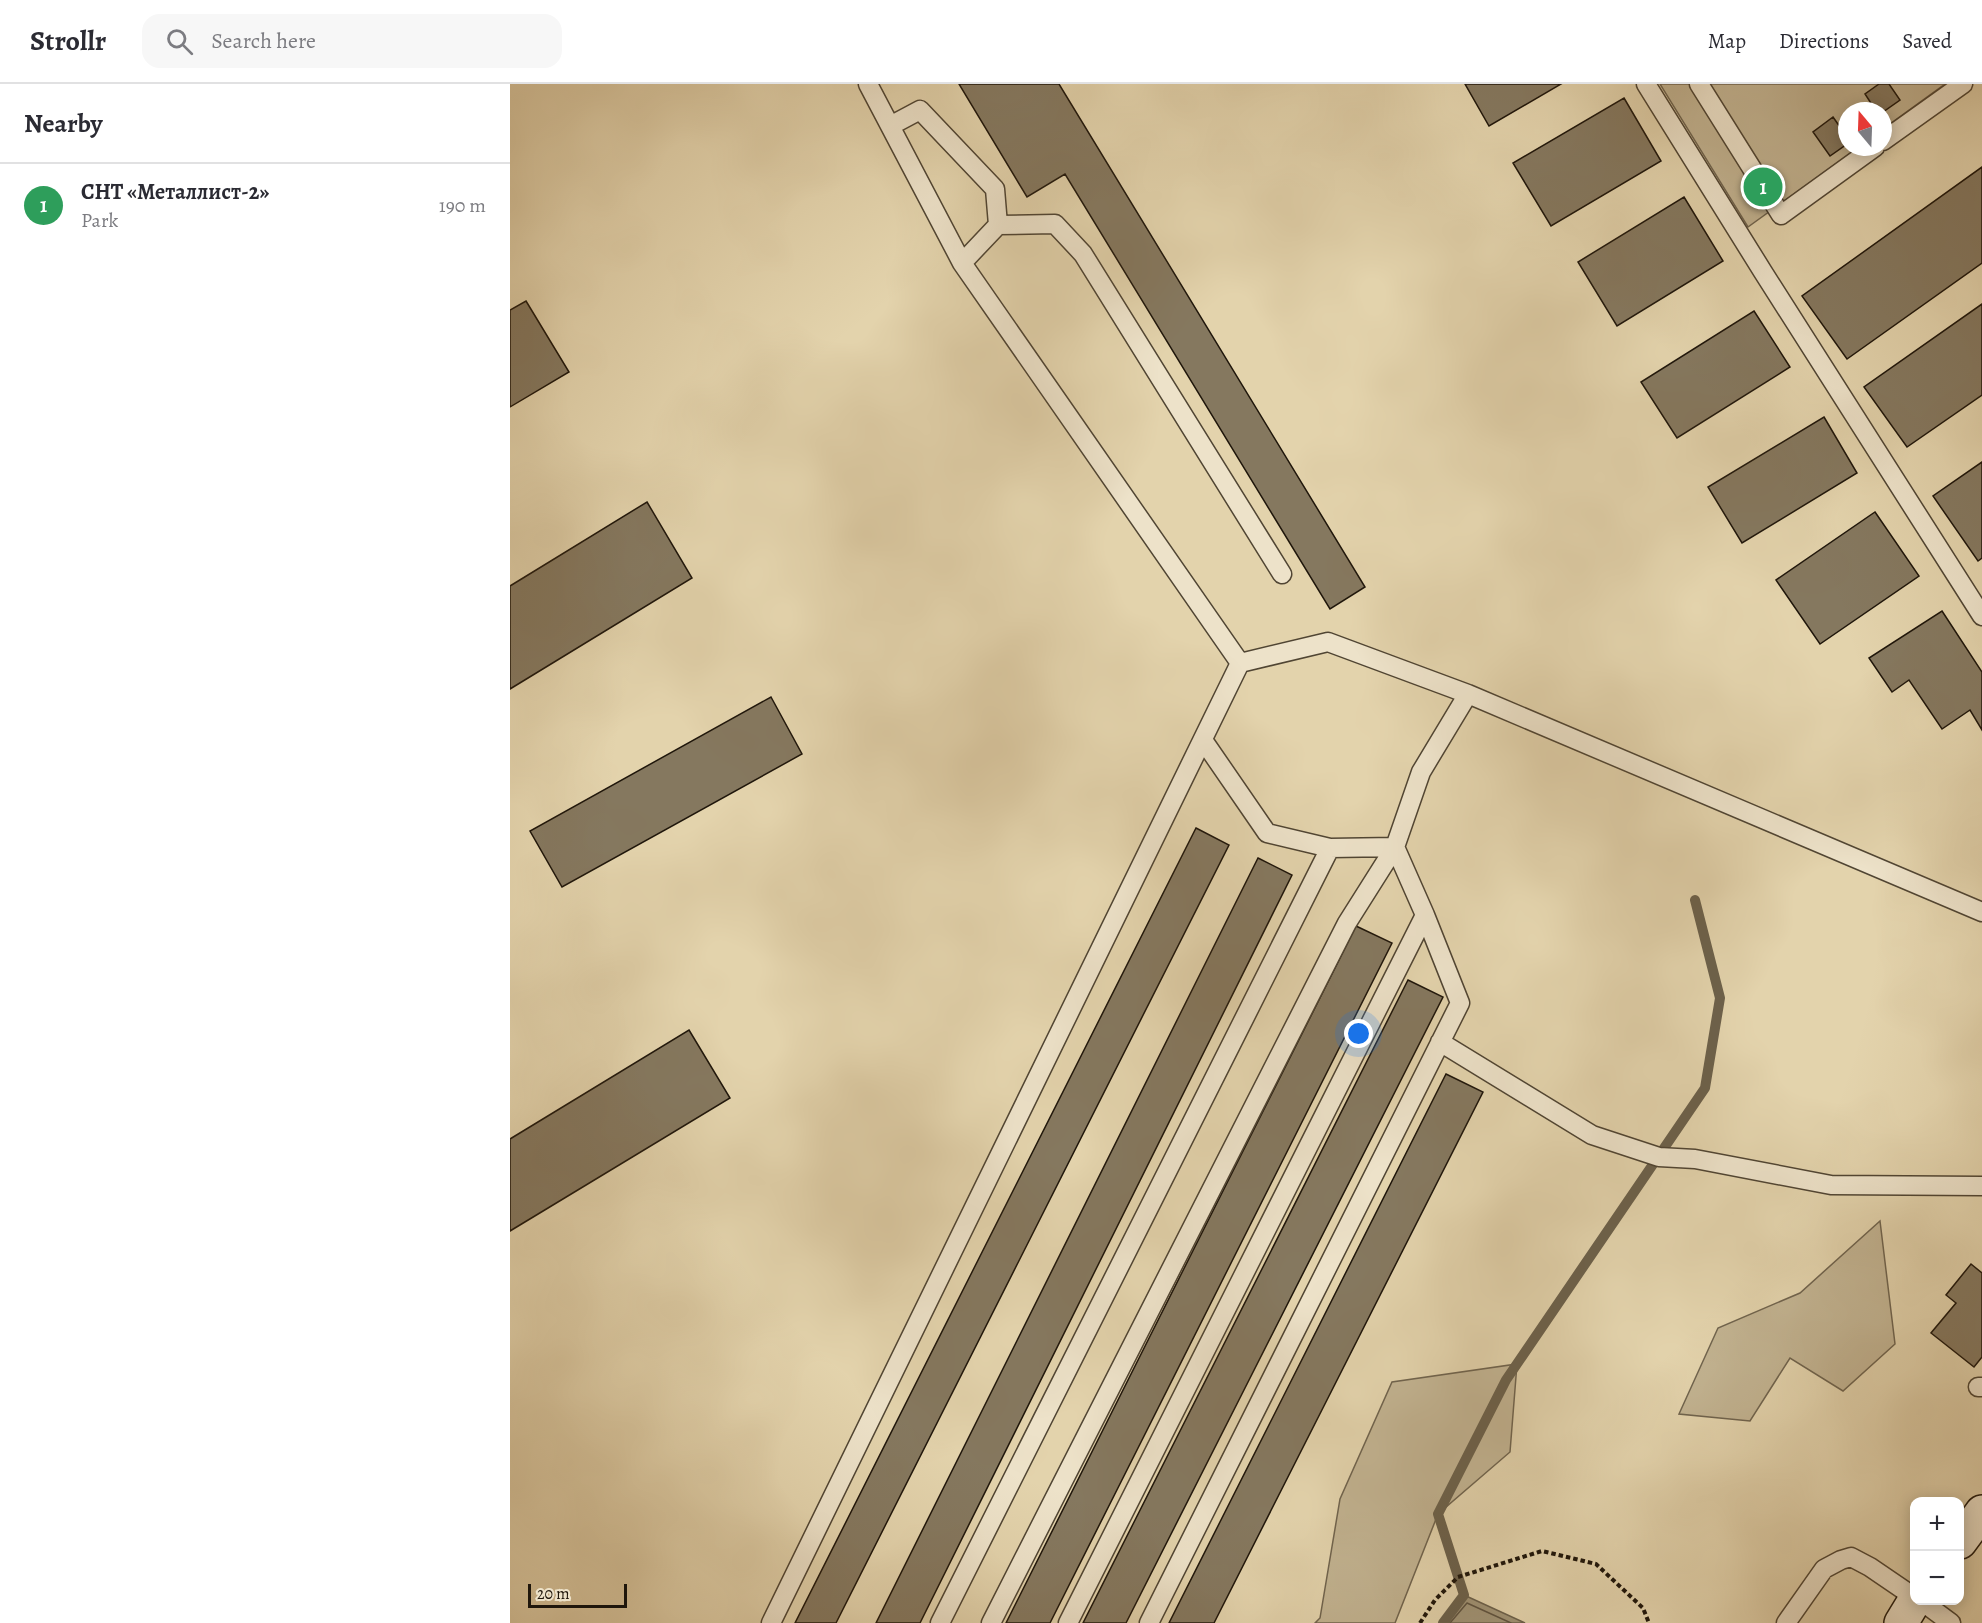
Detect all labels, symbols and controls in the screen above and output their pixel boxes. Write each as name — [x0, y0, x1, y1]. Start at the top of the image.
search box — [142, 14, 562, 68]
text: Strollr — [30, 22, 106, 60]
icon: search — [163, 25, 196, 58]
text: Search here — [211, 26, 316, 56]
text: Map — [1708, 27, 1746, 55]
text: Directions — [1779, 27, 1869, 55]
text: Saved — [1902, 27, 1952, 55]
north arrow — [1838, 102, 1892, 156]
text: Nearby — [24, 106, 103, 141]
pin: 1 — [1744, 164, 1782, 210]
text: СНТ «Металлист-2» — [81, 177, 269, 207]
text: 1 — [40, 192, 47, 219]
text: 190 m — [439, 192, 486, 219]
text: Park — [81, 207, 119, 234]
your location — [1344, 1019, 1373, 1048]
map controls — [1910, 1497, 1964, 1605]
button: + — [1910, 1497, 1964, 1551]
button: − — [1910, 1551, 1964, 1605]
scale bar — [528, 1581, 627, 1608]
text: 20 m — [537, 1583, 570, 1605]

